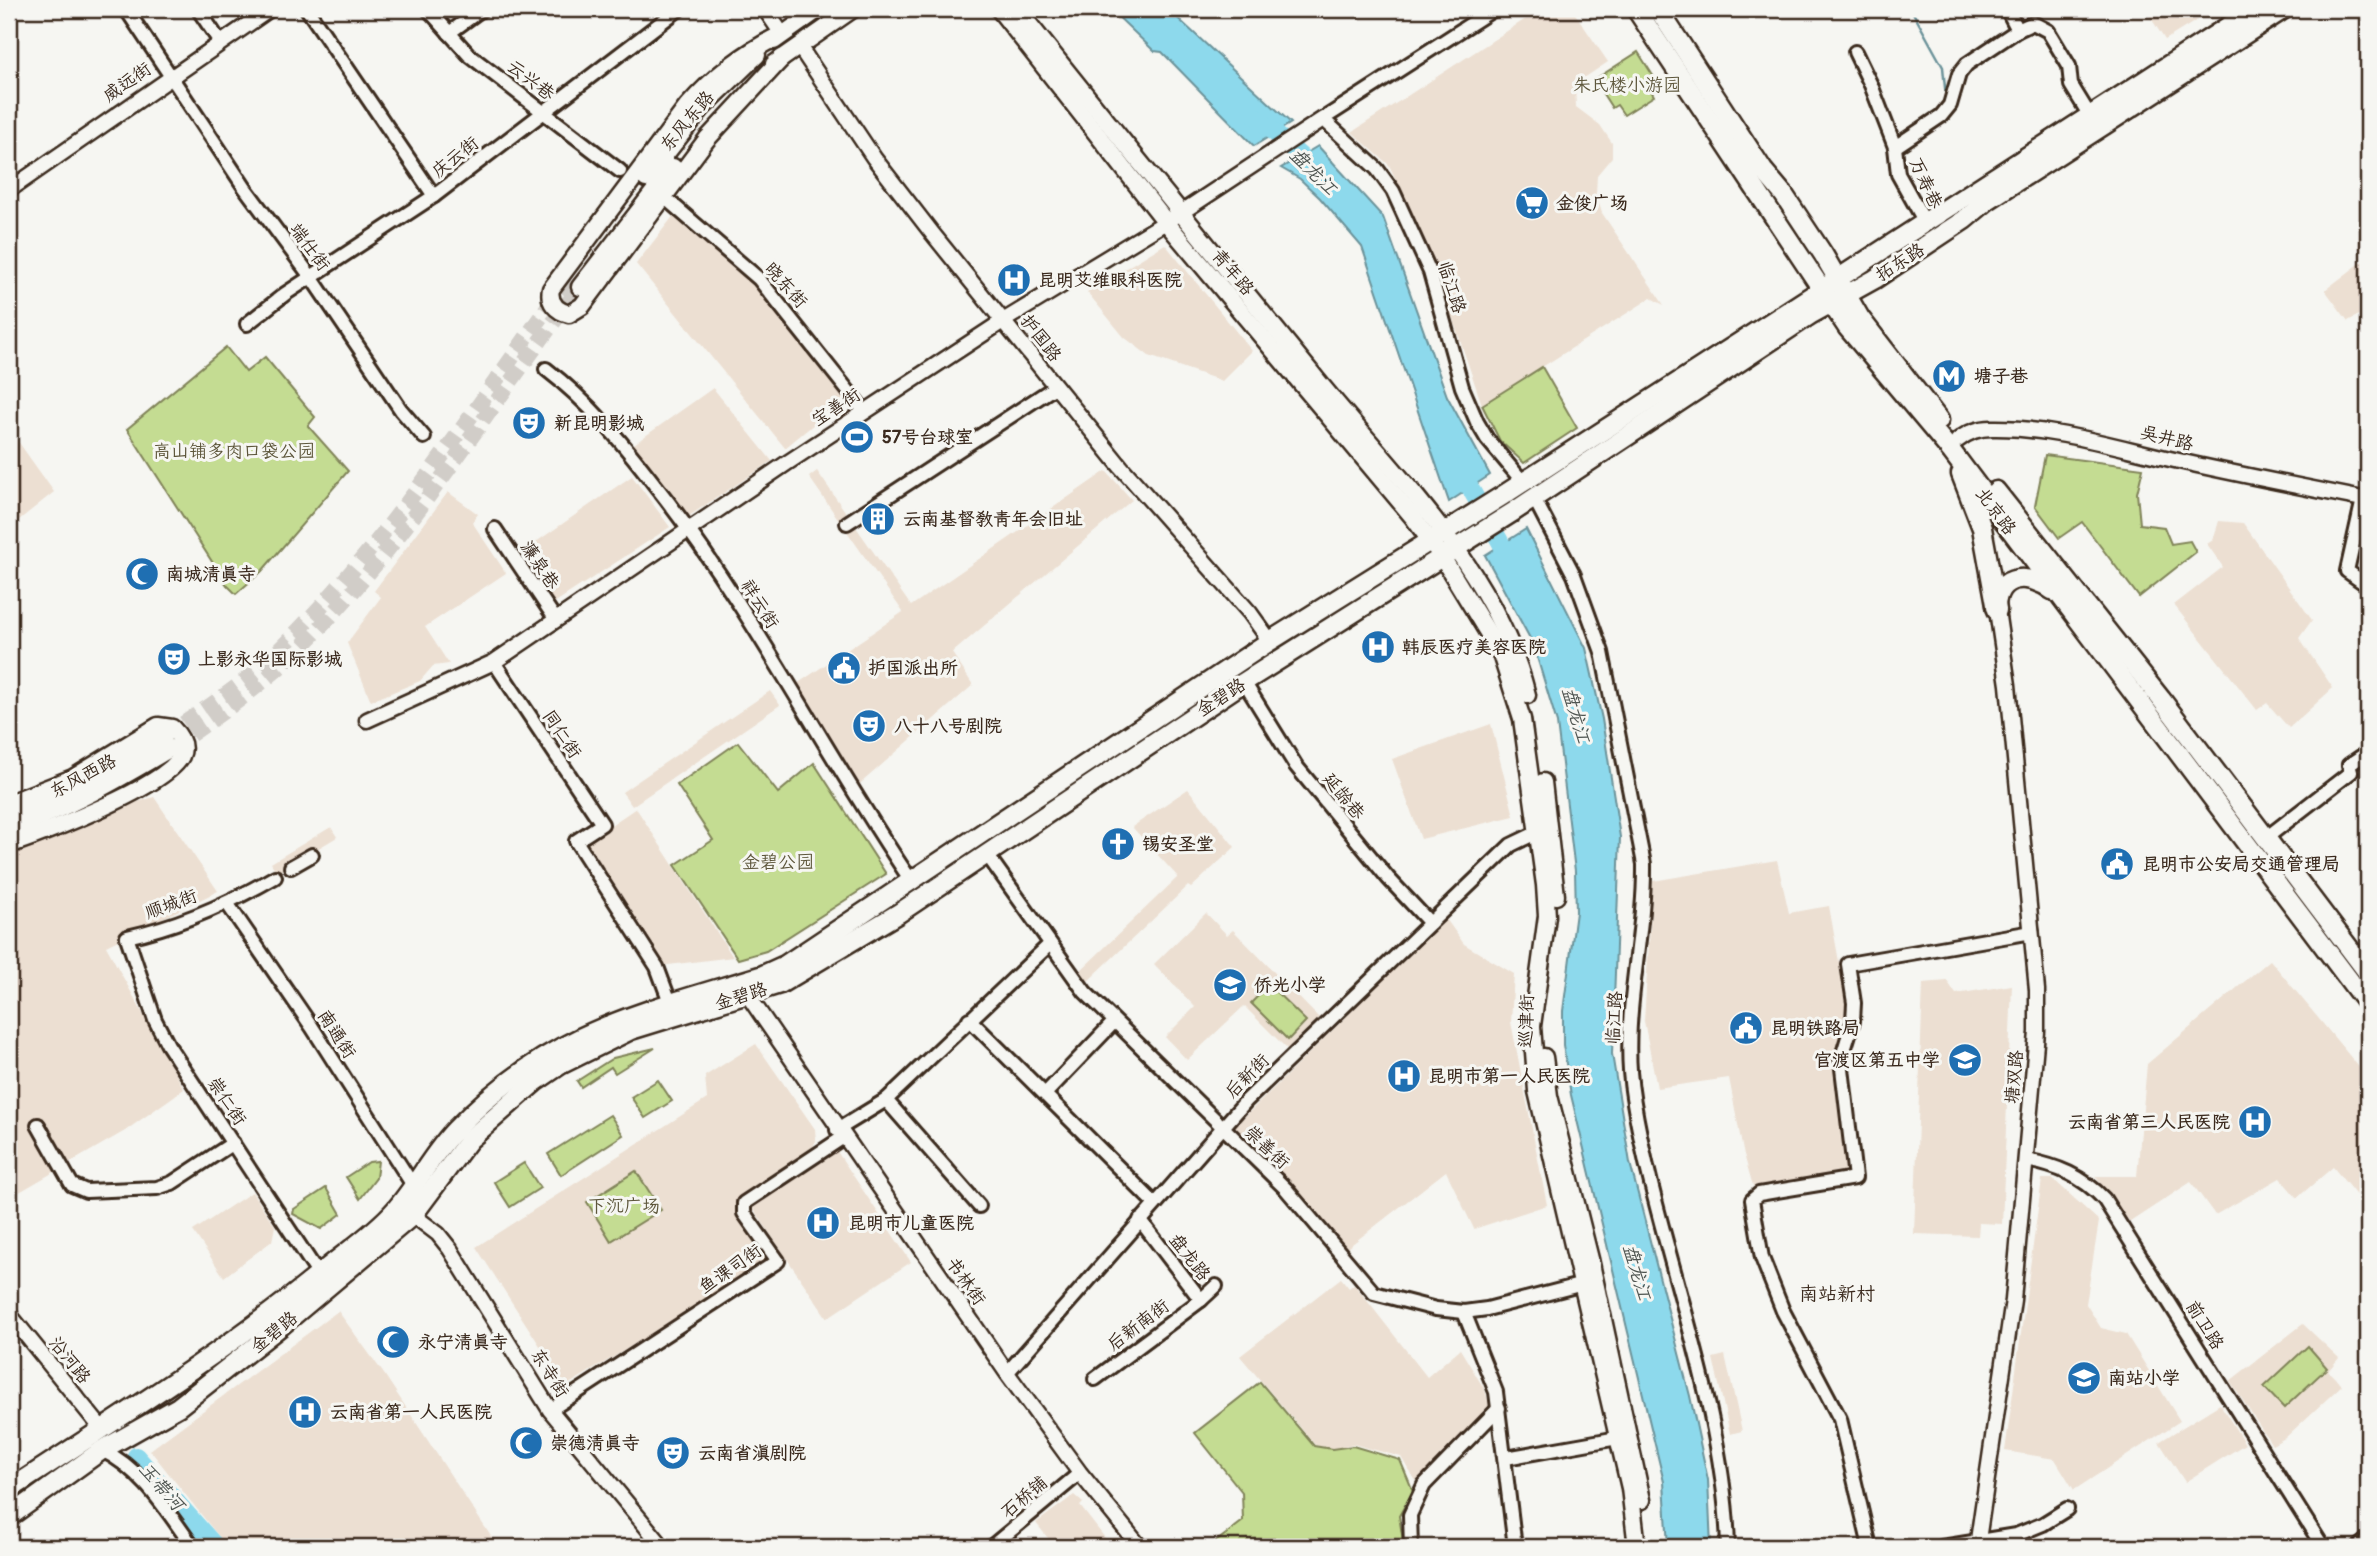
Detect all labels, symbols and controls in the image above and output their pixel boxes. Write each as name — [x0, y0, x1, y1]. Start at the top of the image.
street label: 云兴巷 — [502, 55, 559, 106]
street label: 威远街 — [99, 58, 156, 107]
park label: 朱氏楼小游园 — [1573, 74, 1681, 97]
street label: 东风东路 — [655, 86, 719, 156]
street label: 庆云街 — [427, 132, 484, 183]
water label: 盘龙江 — [1285, 143, 1343, 201]
street label: 万寿巷 — [1904, 154, 1947, 213]
supermarket icon: 金俊广场 — [1513, 184, 1551, 222]
place label: 金俊广场 — [1556, 192, 1628, 215]
street label: 端仕街 — [284, 219, 335, 276]
street label: 拓东路 — [1871, 238, 1929, 287]
street label: 青年路 — [1206, 244, 1259, 300]
street label: 晓东街 — [759, 258, 812, 313]
street label: 临江路 — [1432, 258, 1471, 316]
hospital icon: 昆明艾维眼科医院 — [995, 261, 1033, 299]
place label: 昆明艾维眼科医院 — [1038, 269, 1182, 292]
street label: 护国路 — [1015, 310, 1066, 367]
metro station icon: 塘子巷 — [1930, 357, 1968, 395]
place label: 塘子巷 — [1974, 365, 2029, 388]
street label: 宝善街 — [807, 383, 865, 432]
theatre icon: 新昆明影城 — [510, 404, 548, 442]
place label: 新昆明影城 — [554, 412, 644, 435]
sports icon: 57号台球室 — [838, 418, 876, 456]
street label: 吴井路 — [2138, 421, 2196, 456]
place label: 57号台球室 — [882, 426, 973, 449]
park label: 高山铺多肉口袋公园 — [153, 440, 315, 463]
street label: 北京路 — [1970, 483, 2021, 540]
building icon: 云南基督教青年会旧址 — [859, 500, 897, 538]
place label: 云南基督教青年会旧址 — [903, 508, 1083, 531]
street label: 濂泉巷 — [515, 536, 564, 594]
mosque icon: 南城清真寺 — [123, 555, 161, 593]
place label: 南城清真寺 — [166, 563, 256, 586]
street label: 祥云街 — [736, 575, 784, 633]
hospital icon: 韩辰医疗美容医院 — [1359, 628, 1397, 666]
place label: 韩辰医疗美容医院 — [1402, 636, 1546, 659]
theatre icon: 上影永华国际影城 — [155, 640, 193, 678]
place label: 上影永华国际影城 — [198, 648, 342, 671]
public building icon: 护国派出所 — [825, 649, 863, 687]
place label: 护国派出所 — [868, 657, 958, 680]
street label: 金碧路 — [1192, 673, 1250, 722]
water label: 盘龙江 — [1557, 685, 1596, 747]
street label: 同仁街 — [537, 705, 586, 763]
theatre icon: 八十八号剧院 — [850, 707, 888, 745]
place label: 八十八号剧院 — [894, 715, 1002, 738]
street label: 东风西路 — [46, 749, 120, 803]
street label: 延龄巷 — [1318, 768, 1370, 825]
church icon: 锡安圣堂 — [1099, 825, 1137, 863]
place label: 锡安圣堂 — [1142, 833, 1214, 856]
public building icon: 昆明市公安局交通管理局 — [2098, 845, 2136, 883]
park label: 金碧公园 — [742, 851, 814, 874]
place label: 昆明市公安局交通管理局 — [2142, 853, 2340, 876]
street label: 顺城街 — [142, 884, 200, 925]
school or university icon: 侨光小学 — [1211, 966, 1249, 1004]
place label: 侨光小学 — [1254, 974, 1326, 997]
street label: 金碧路 — [712, 978, 770, 1015]
street label: 临江路 — [1602, 990, 1627, 1046]
street label: 巡津街 — [1514, 994, 1539, 1048]
street label: 南通街 — [312, 1005, 361, 1063]
public building icon: 昆明铁路局 — [1727, 1009, 1765, 1047]
place label: 昆明铁路局 — [1770, 1017, 1860, 1040]
school or university icon: 官渡区第五中学 — [1946, 1041, 1984, 1079]
street label: 后新街 — [1220, 1049, 1275, 1104]
place label: 官渡区第五中学 — [1814, 1049, 1940, 1072]
street label: 塘双路 — [2001, 1049, 2028, 1105]
hospital icon: 昆明市第一人民医院 — [1385, 1057, 1423, 1095]
place label: 昆明市第一人民医院 — [1428, 1065, 1590, 1088]
street label: 崇仁街 — [202, 1072, 251, 1130]
hospital icon: 云南省第三人民医院 — [2236, 1103, 2274, 1141]
place label: 云南省第三人民医院 — [2068, 1111, 2230, 1134]
street label: 崇善街 — [1239, 1121, 1294, 1174]
park label: 下沉广场 — [588, 1195, 660, 1218]
hospital icon: 昆明市儿童医院 — [804, 1204, 842, 1242]
place label: 昆明市儿童医院 — [848, 1212, 974, 1235]
street label: 盘龙路 — [1164, 1229, 1215, 1286]
street label: 鱼课司街 — [694, 1239, 766, 1299]
water label: 盘龙江 — [1618, 1242, 1657, 1304]
street label: 书林街 — [941, 1253, 990, 1310]
district label: 南站新村 — [1799, 1282, 1875, 1306]
street label: 后新南街 — [1103, 1295, 1174, 1356]
street label: 前卫路 — [2181, 1296, 2229, 1354]
street label: 金碧路 — [246, 1306, 303, 1358]
mosque icon: 永宁清真寺 — [374, 1323, 412, 1361]
place label: 永宁清真寺 — [418, 1331, 508, 1354]
street label: 沿河路 — [44, 1332, 96, 1389]
street label: 东寺街 — [526, 1344, 574, 1402]
school or university icon: 南站小学 — [2065, 1359, 2103, 1397]
place label: 南站小学 — [2108, 1367, 2180, 1390]
hospital icon: 云南省第一人民医院 — [286, 1393, 324, 1431]
place label: 云南省第一人民医院 — [330, 1401, 492, 1424]
mosque icon: 崇德清真寺 — [507, 1424, 545, 1462]
place label: 崇德清真寺 — [550, 1432, 640, 1455]
theatre icon: 云南省滇剧院 — [654, 1434, 692, 1472]
place label: 云南省滇剧院 — [698, 1442, 806, 1465]
water label: 玉带河 — [133, 1457, 191, 1518]
street label: 石桥铺 — [996, 1471, 1052, 1524]

